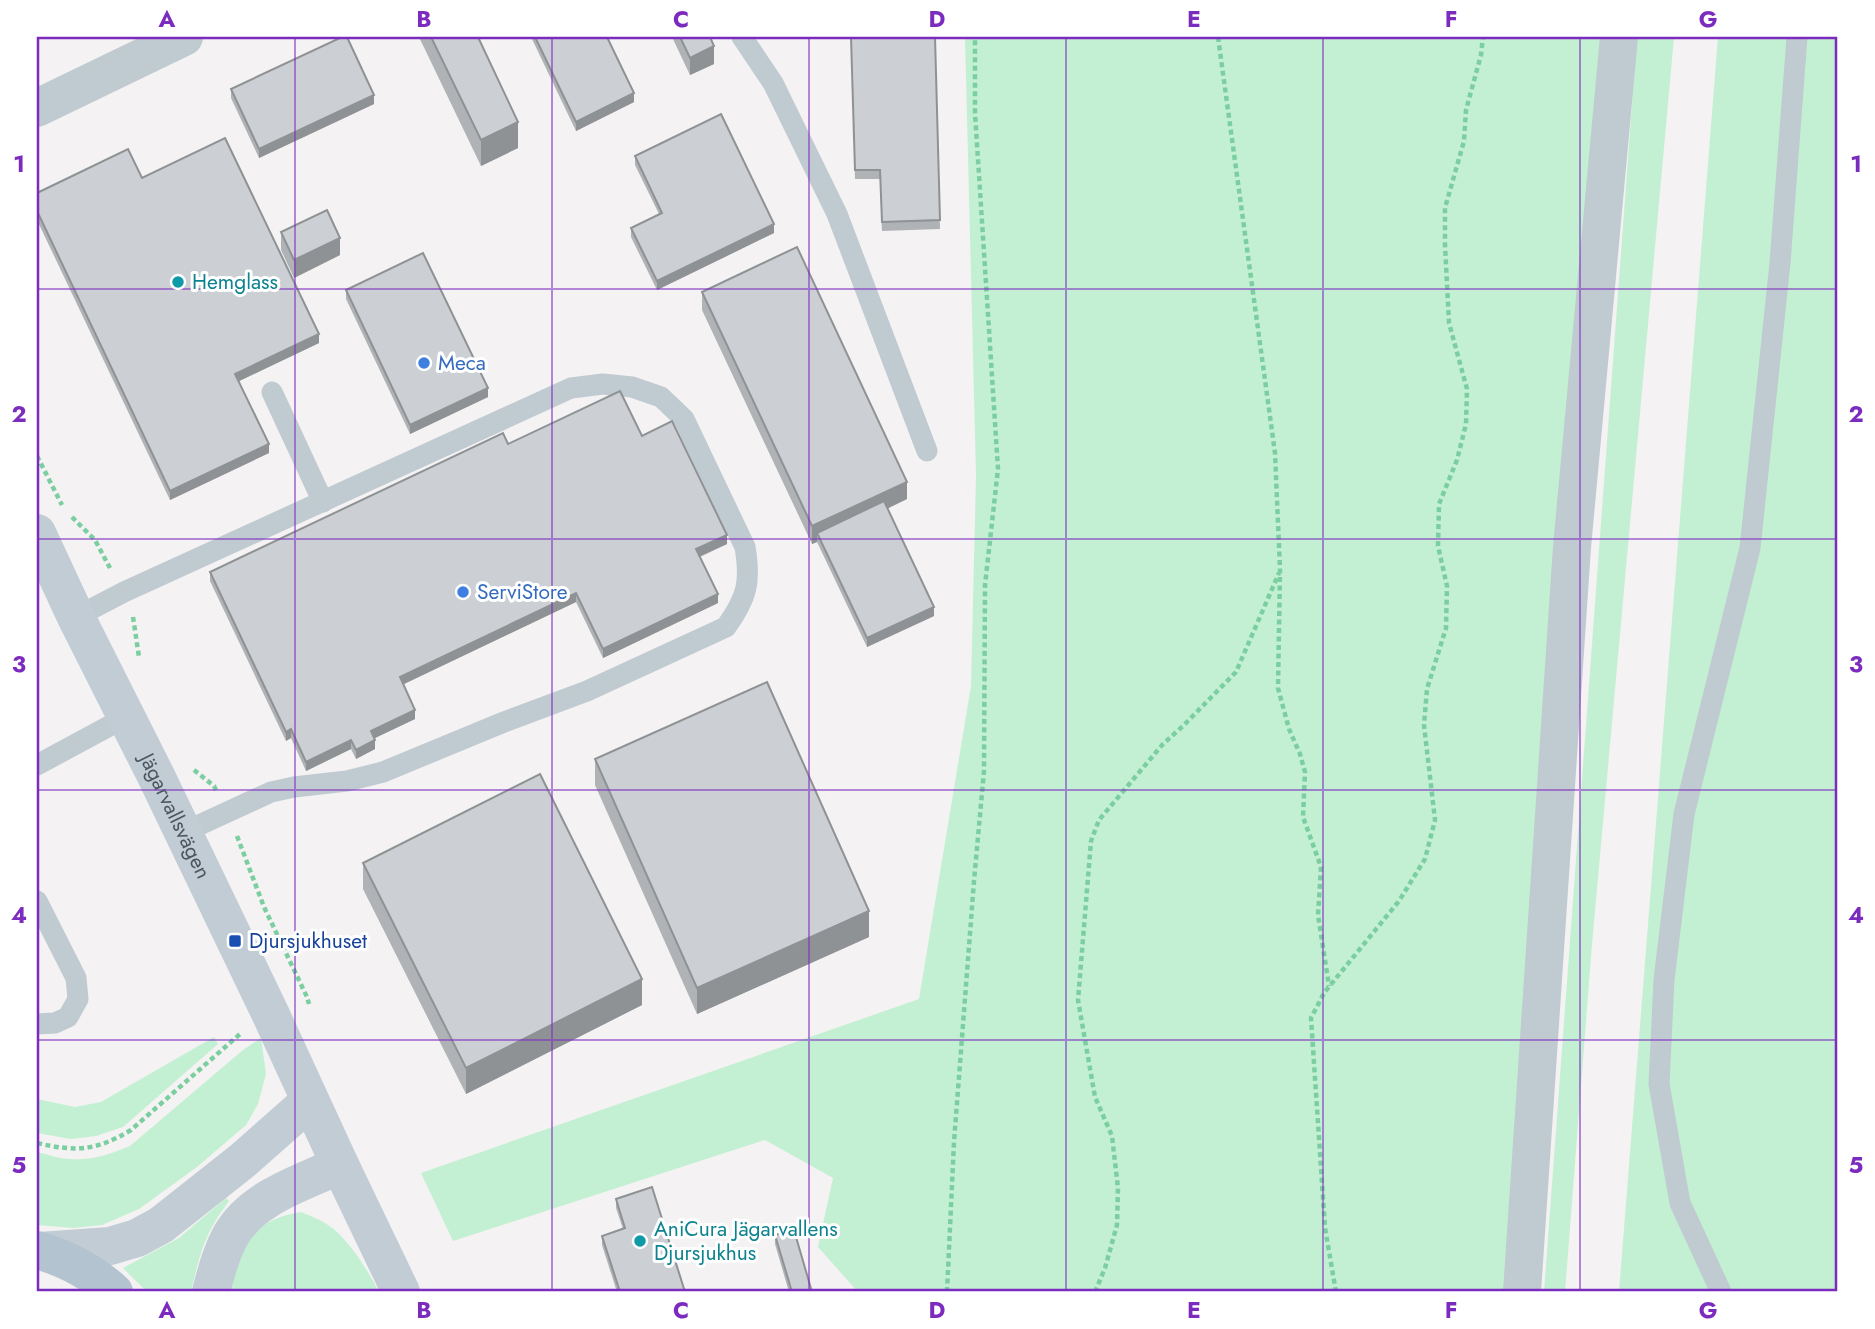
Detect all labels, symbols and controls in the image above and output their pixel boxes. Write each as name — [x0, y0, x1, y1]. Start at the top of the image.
text: A — [158, 2, 176, 36]
text: B — [416, 2, 432, 36]
text: C — [673, 2, 689, 36]
text: D — [929, 2, 946, 36]
text: E — [1187, 2, 1201, 36]
text: F — [1445, 2, 1457, 36]
text: G — [1699, 2, 1717, 36]
text: 1 — [13, 147, 25, 181]
text: 1 — [1850, 147, 1862, 181]
place label: Hemglass — [192, 267, 278, 297]
marker: Hemglass — [170, 274, 186, 290]
place label: Meca — [438, 348, 486, 378]
marker: Meca — [416, 355, 432, 371]
text: 2 — [11, 397, 27, 431]
text: 2 — [1848, 397, 1864, 431]
place label: ServiStore — [477, 577, 568, 607]
marker: ServiStore — [455, 584, 471, 600]
text: 3 — [12, 647, 26, 681]
text: 3 — [1849, 647, 1863, 681]
street label: Jägarvallsvägen — [131, 746, 218, 884]
text: 4 — [11, 898, 27, 932]
text: 4 — [1848, 898, 1864, 932]
place label: Djursjukhuset — [249, 926, 367, 956]
marker: Djursjukhuset — [227, 933, 243, 949]
text: 5 — [12, 1148, 26, 1182]
text: 5 — [1849, 1148, 1863, 1182]
place label: AniCura Jägarvallens Djursjukhus — [654, 1214, 838, 1268]
marker: AniCura Jägarvallens Djursjukhus — [632, 1233, 648, 1249]
text: A — [158, 1293, 176, 1327]
text: B — [416, 1293, 432, 1327]
text: C — [673, 1293, 689, 1327]
text: D — [929, 1293, 946, 1327]
text: E — [1187, 1293, 1201, 1327]
text: F — [1445, 1293, 1457, 1327]
text: G — [1699, 1293, 1717, 1327]

